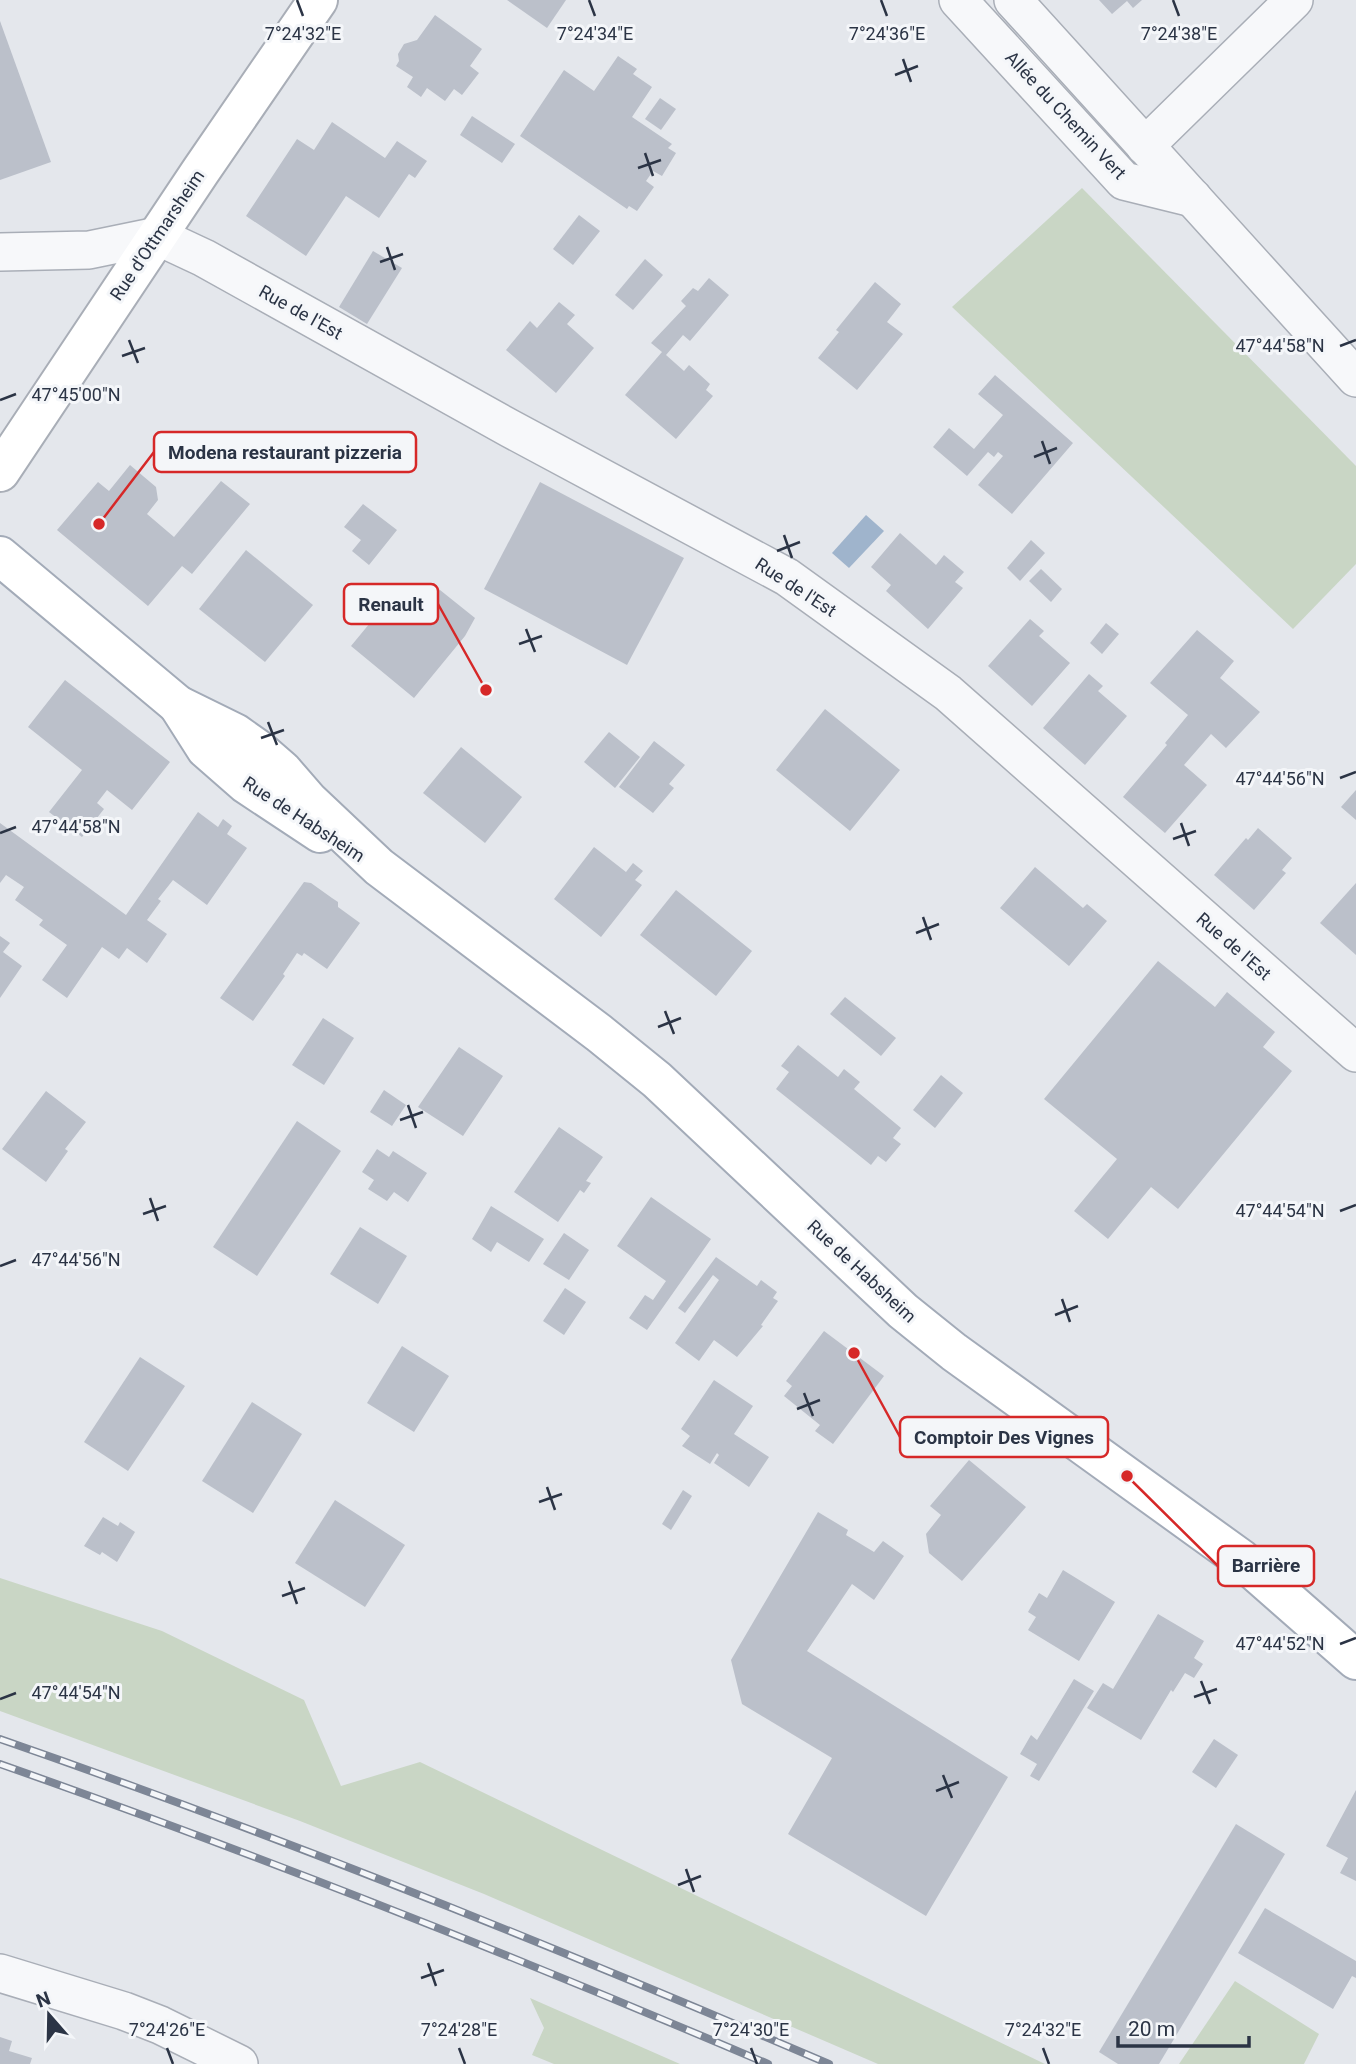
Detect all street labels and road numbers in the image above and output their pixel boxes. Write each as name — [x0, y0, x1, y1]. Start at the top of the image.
street label: Allée du Chemin Vert — [1001, 47, 1131, 183]
street label: Rue d'Ottmarsheim — [105, 166, 209, 304]
street label: Rue de l'Est — [256, 280, 346, 344]
street label: Rue de l'Est — [752, 553, 840, 621]
street label: Rue de Habsheim — [239, 772, 369, 866]
street label: Rue de l'Est — [1192, 908, 1276, 984]
street label: Rue de Habsheim — [803, 1215, 921, 1327]

